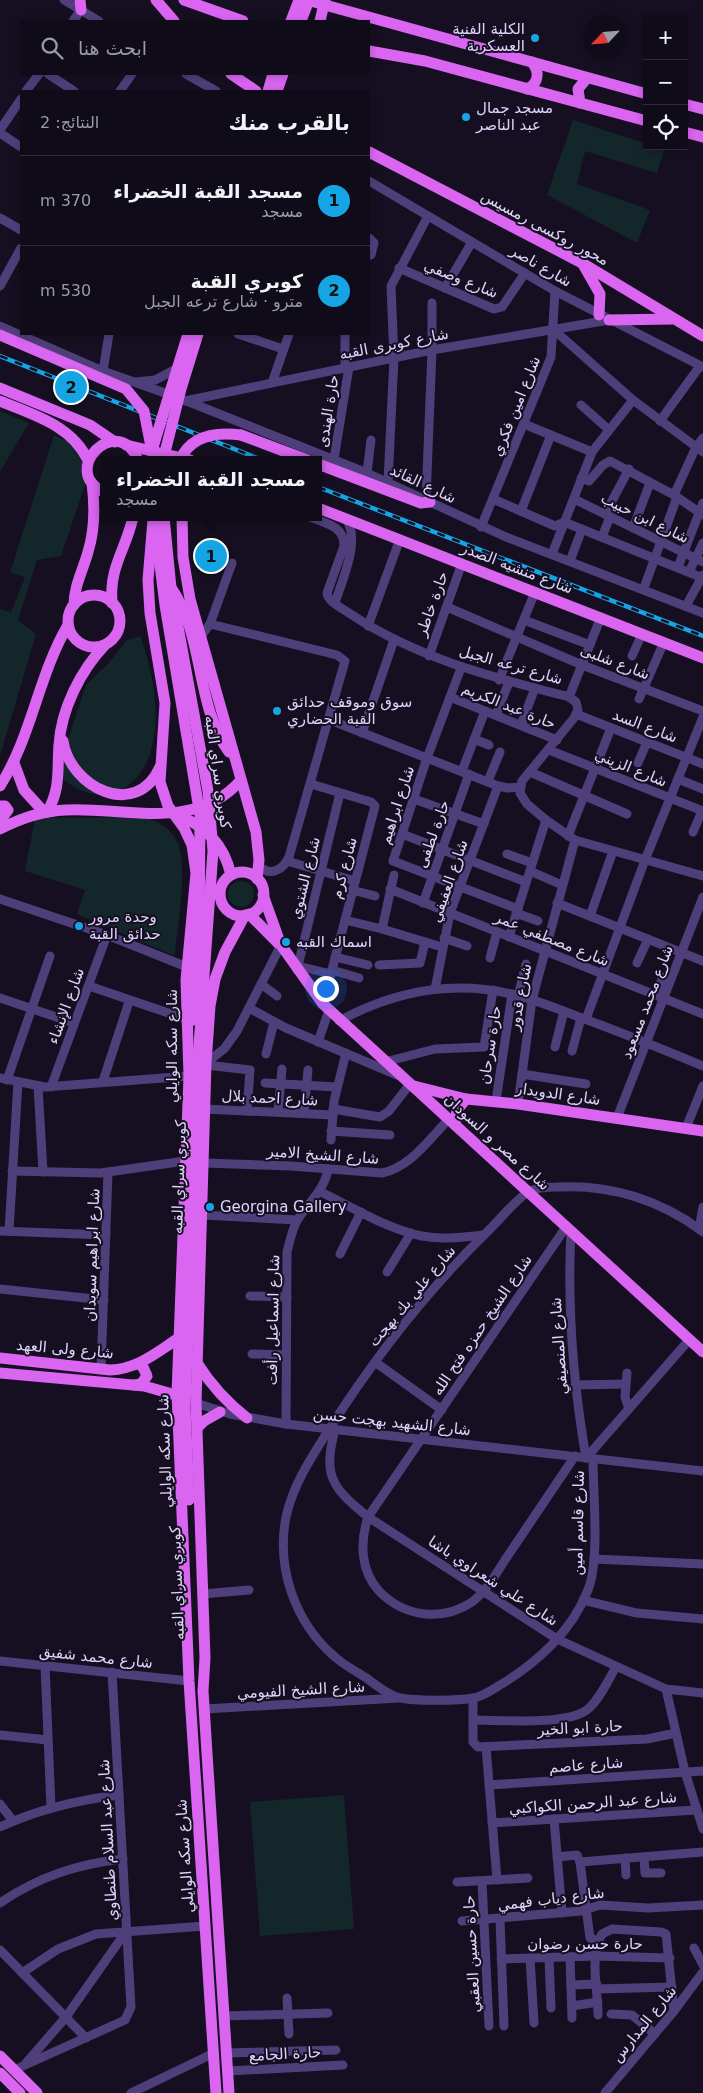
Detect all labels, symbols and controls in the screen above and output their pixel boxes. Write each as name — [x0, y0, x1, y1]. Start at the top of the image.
north arrow — [583, 15, 628, 60]
map controls — [643, 15, 688, 150]
button: + — [643, 15, 688, 60]
search box — [20, 20, 370, 75]
place label: الكلية الفنية العسكرية — [452, 20, 525, 55]
marker: الكلية الفنية العسكرية — [529, 32, 541, 44]
icon: search — [38, 34, 66, 62]
text: ابحث هنا — [78, 37, 147, 59]
button: − — [643, 60, 688, 105]
place label: مسجد جمال عبد الناصر — [475, 99, 553, 134]
button: locate — [643, 105, 688, 150]
text: بالقرب منك — [229, 111, 350, 135]
marker: مسجد جمال عبد الناصر — [460, 111, 472, 123]
text: النتائج: 2 — [40, 113, 99, 132]
text: مسجد القبة الخضراء — [113, 180, 303, 202]
street label: محور روكسى رمسيس — [478, 187, 612, 269]
text: 370 m — [40, 191, 91, 210]
text: 1 — [328, 191, 340, 210]
text: مسجد — [261, 202, 303, 221]
street label: شارع ناصر — [506, 241, 575, 291]
street label: شارع وصفي — [421, 256, 501, 303]
text: كوبري القبة — [190, 270, 303, 292]
text: 530 m — [40, 281, 91, 300]
text: 2 — [328, 281, 340, 300]
text: مترو · شارع ترعه الجبل — [144, 292, 303, 311]
street label: شارع كوبرى القبه — [338, 325, 450, 363]
street label: شارع امين فكري — [488, 353, 545, 459]
pin: 2 — [55, 368, 87, 406]
street label: حارة الهندى — [313, 373, 343, 449]
popup — [100, 456, 322, 521]
street label: شارع القائد — [387, 461, 459, 507]
text: مسجد القبة الخضراء — [116, 468, 306, 490]
street label: شارع ابن حبيب — [598, 489, 692, 547]
text: مسجد — [116, 490, 158, 509]
pin: 1 — [195, 537, 227, 575]
street label: شارع منشيه الصدر — [458, 538, 575, 598]
street label: حارة خاطر — [412, 569, 452, 640]
street label: شارع شلبى — [578, 641, 652, 683]
street label: شارع ترعه الجبل — [457, 642, 565, 688]
street label: حارة عبد الكريم — [460, 679, 558, 733]
place label: سوق وموقف حدائق القبة الحضاري — [287, 693, 412, 729]
marker: سوق وموقف حدائق القبة الحضاري — [271, 705, 283, 717]
street label: شارع السد — [610, 705, 680, 747]
street label: كوبري سراي القبه — [200, 714, 235, 831]
street label: شارع الزيني — [592, 745, 670, 792]
street label: شارع ابراهيم — [376, 764, 418, 846]
street label: حارة لطفى — [412, 798, 454, 870]
street label: شارع الشتوي — [286, 835, 325, 921]
street label: شارع كرم — [327, 835, 361, 901]
street label: شارع العفيفي — [426, 837, 473, 925]
street label: شارع مصطفي عمر — [491, 907, 612, 971]
place label: وحدة مرور حدائق القبة — [88, 908, 161, 943]
marker: وحدة مرور حدائق القبة — [73, 920, 85, 932]
place label: اسماك القبه — [296, 933, 372, 951]
marker: اسماك القبه — [280, 936, 292, 948]
street label: شارع محمد مسعود — [617, 943, 677, 1061]
street label: شارع قدور — [505, 962, 535, 1033]
street label: شارع الإنشاء — [44, 965, 88, 1047]
your location — [313, 976, 339, 1002]
street label: شارع سكه الوايلي — [163, 989, 182, 1103]
street label: حارة سرحان — [475, 1004, 505, 1086]
street label: شارع الدويدار — [513, 1079, 602, 1109]
street label: شارع احمد بلال — [221, 1086, 319, 1110]
street label: شارع مصر و السودان — [440, 1090, 554, 1194]
street label: كوبري سراي القبه — [168, 1119, 191, 1234]
street label: شارع الشيخ الامير — [265, 1142, 380, 1168]
street label: شارع ابراهيم سويدان — [81, 1188, 103, 1322]
place label: Georgina Gallery — [220, 1198, 347, 1216]
marker: Georgina Gallery — [204, 1201, 216, 1213]
street label: شارع علي بك بهجت — [364, 1242, 460, 1351]
street label: شارع الشيخ حمزه فتح الله — [428, 1251, 536, 1399]
street label: شارع اسماعيل رأفت — [262, 1254, 283, 1386]
street label: شارع المنصيفي — [547, 1297, 572, 1395]
street label: شارع ولى العهد — [15, 1336, 115, 1362]
street label: شارع سكه الوايلي — [154, 1394, 177, 1508]
street label: شارع الشهيد بهجت حسن — [312, 1405, 472, 1439]
street label: شارع قاسم أمين — [567, 1470, 588, 1576]
street label: كوبري سراي القبه — [166, 1525, 189, 1640]
street label: شارع علي شعراوي باشا — [424, 1532, 561, 1631]
street label: شارع محمد شفيق — [38, 1642, 154, 1672]
street label: شارع الشيخ الفيومي — [236, 1678, 366, 1703]
street label: حارة ابو الخير — [536, 1717, 623, 1739]
street label: شارع عاصم — [548, 1753, 624, 1777]
street label: شارع عبد السلام طنطاوي — [95, 1759, 122, 1921]
street label: شارع عبد الرحمن الكواكبي — [508, 1788, 678, 1819]
street label: شارع سكه الوايلي — [172, 1798, 199, 1914]
street label: شارع دياب فهمي — [496, 1884, 606, 1915]
street label: حارة حسين العقبي — [460, 1895, 485, 2013]
street label: حارة حسن رضوان — [527, 1935, 643, 1953]
street label: شارع المدارس — [608, 1982, 680, 2066]
street label: حارة الجامع — [248, 2043, 322, 2065]

